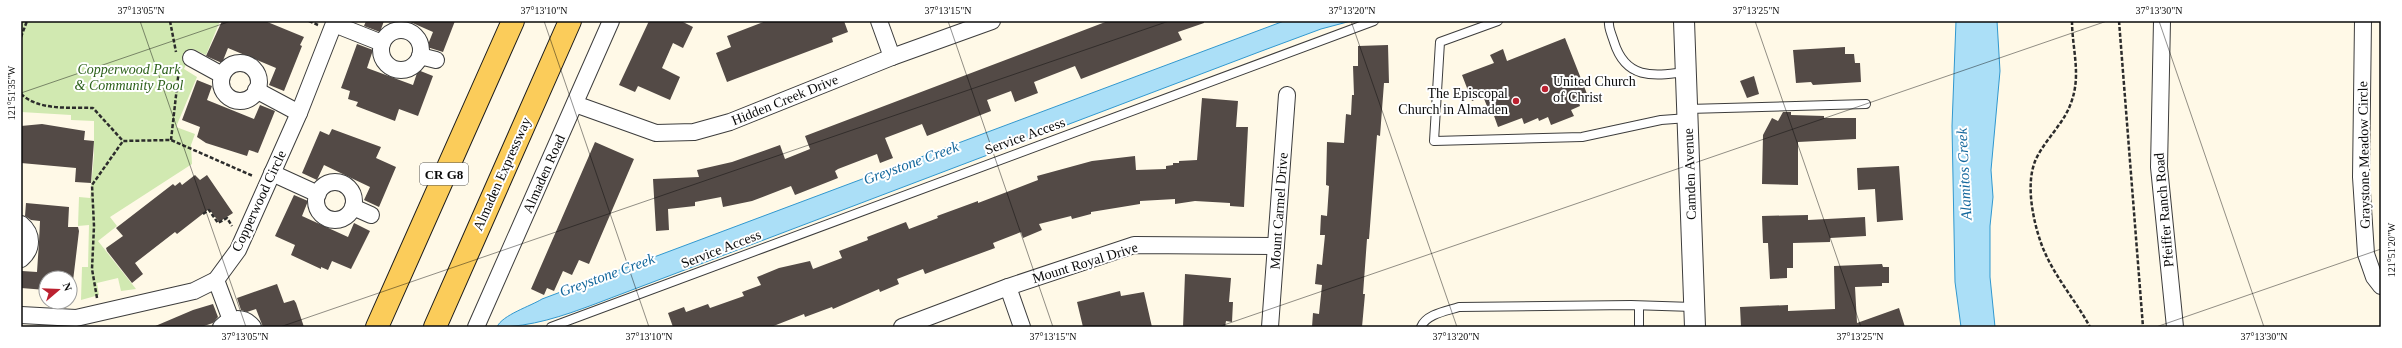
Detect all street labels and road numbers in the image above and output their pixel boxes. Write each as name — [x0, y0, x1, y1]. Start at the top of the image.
street label: Hidden Creek Drive — [730, 72, 840, 128]
street label: Graystone Meadow Circle — [2355, 81, 2373, 229]
street label: Almaden Expressway — [470, 115, 534, 233]
street label: Service Access — [983, 115, 1067, 157]
street label: Camden Avenue — [1681, 128, 1699, 220]
street label: Almaden Road — [520, 132, 568, 216]
street label: Copperwood Circle — [229, 148, 289, 254]
street label: Mount Carmel Drive — [1267, 152, 1291, 270]
street label: Pfeiffer Ranch Road — [2152, 152, 2176, 268]
road number: CR G8 — [420, 163, 468, 185]
street label: Service Access — [679, 227, 763, 271]
street label: Mount Royal Drive — [1030, 240, 1140, 286]

